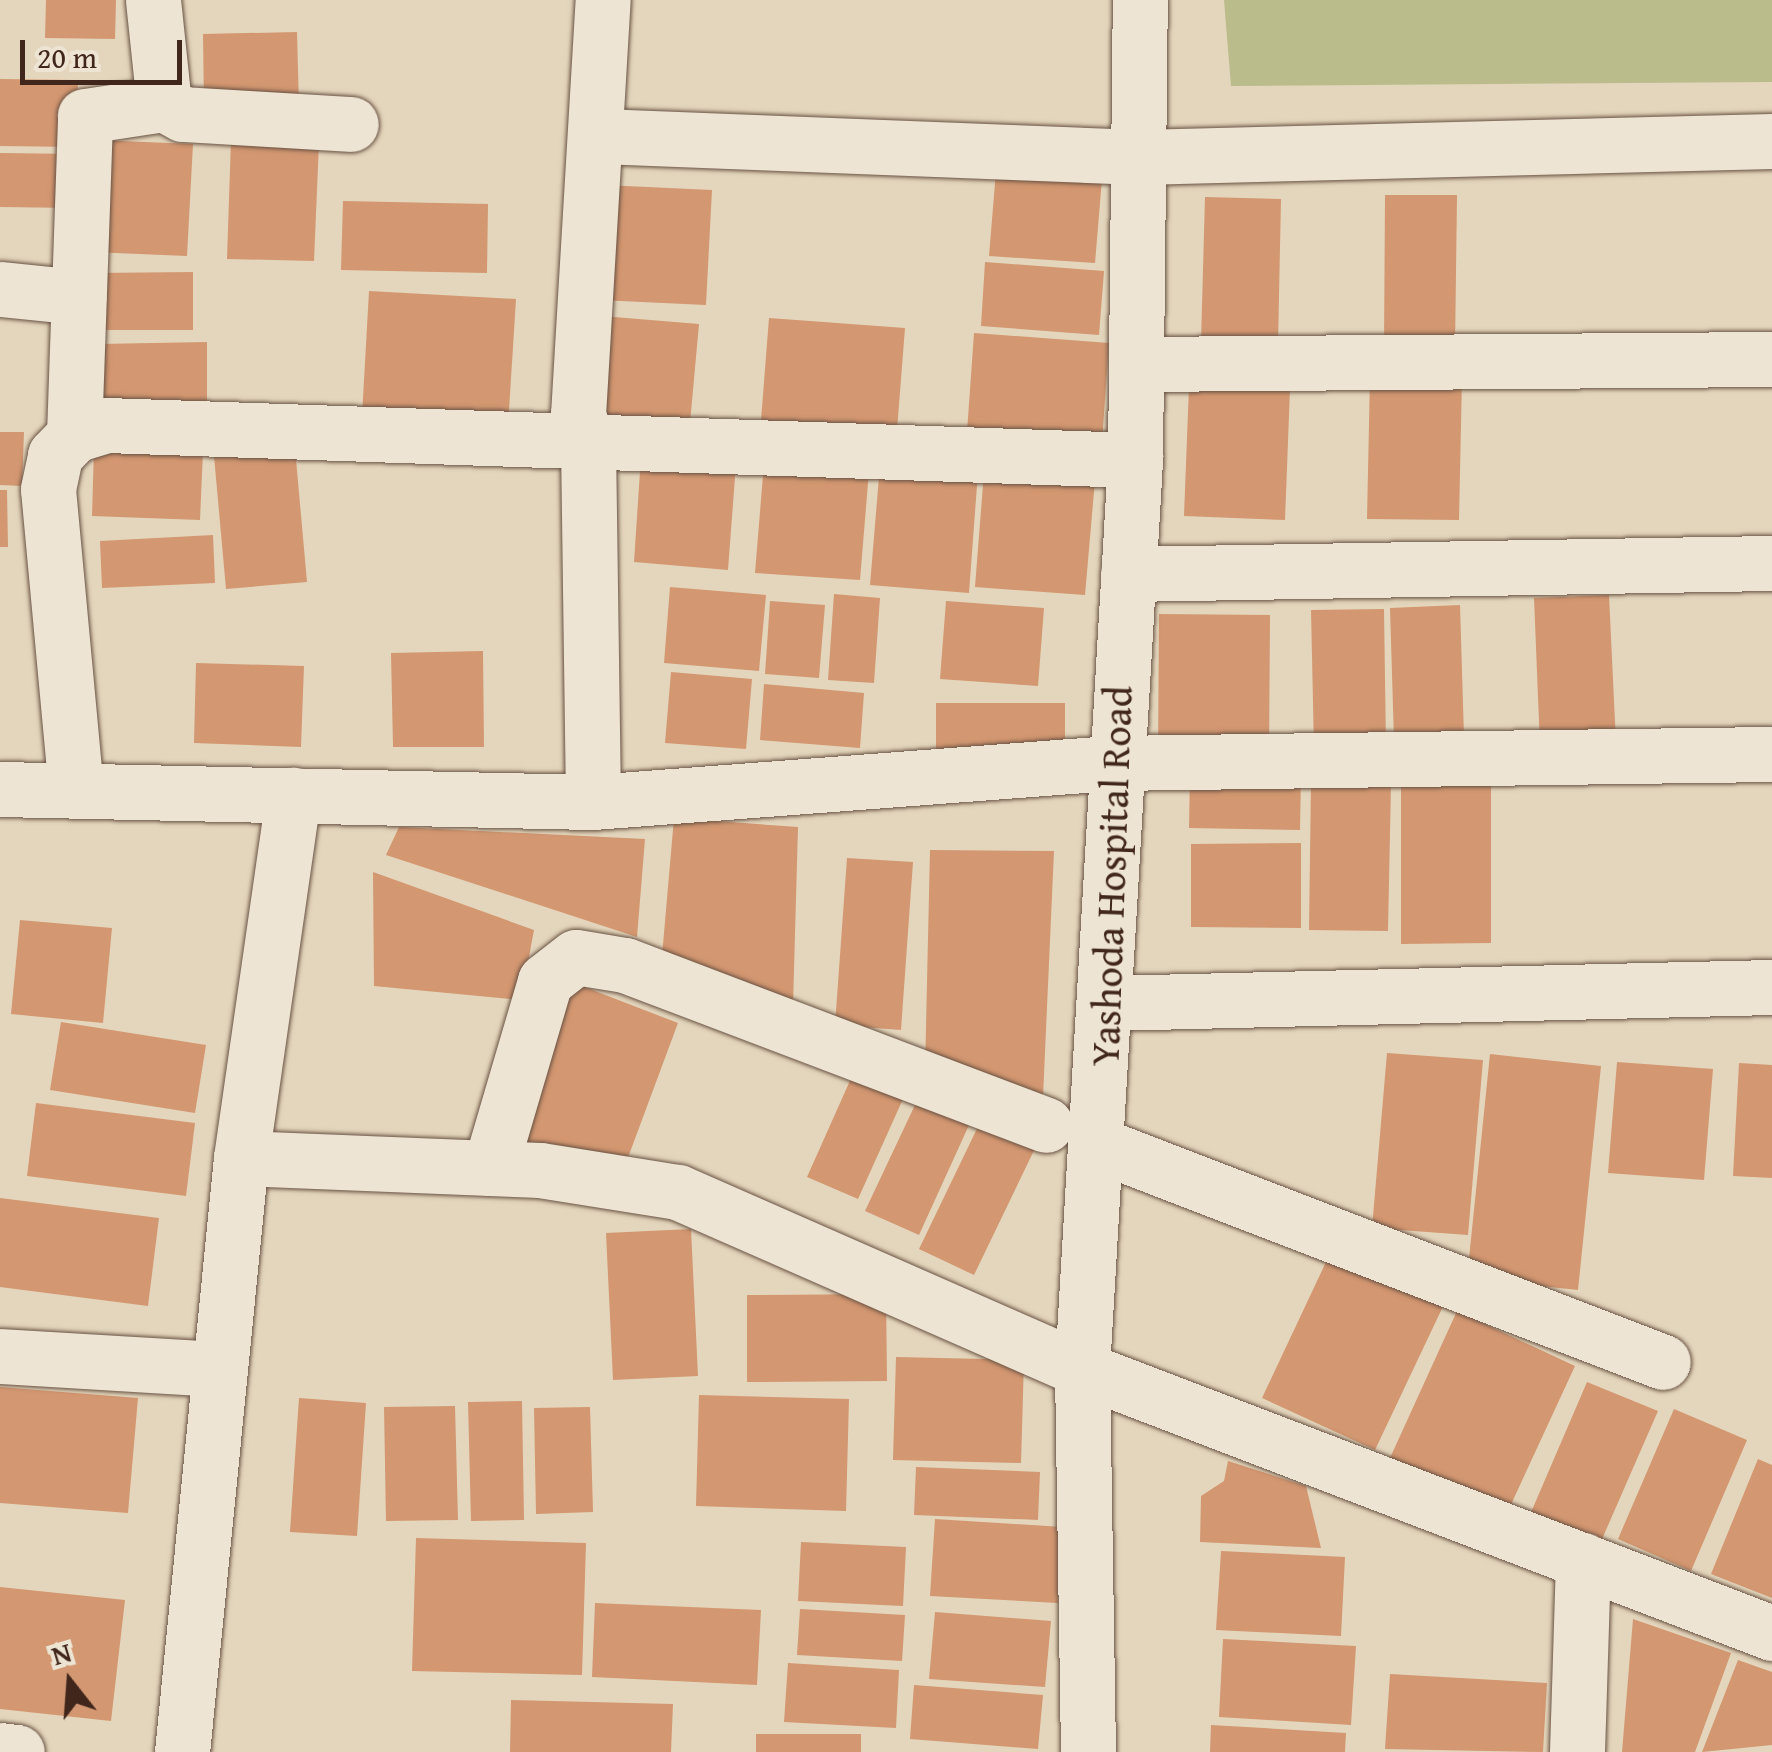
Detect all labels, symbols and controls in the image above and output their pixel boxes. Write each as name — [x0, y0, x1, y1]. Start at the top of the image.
scale bar — [25, 20, 188, 82]
text: 20 m — [37, 35, 97, 79]
street label: Yashoda Hospital Road — [1080, 685, 1142, 1067]
text: N — [46, 1630, 76, 1675]
north arrow — [20, 1632, 120, 1732]

